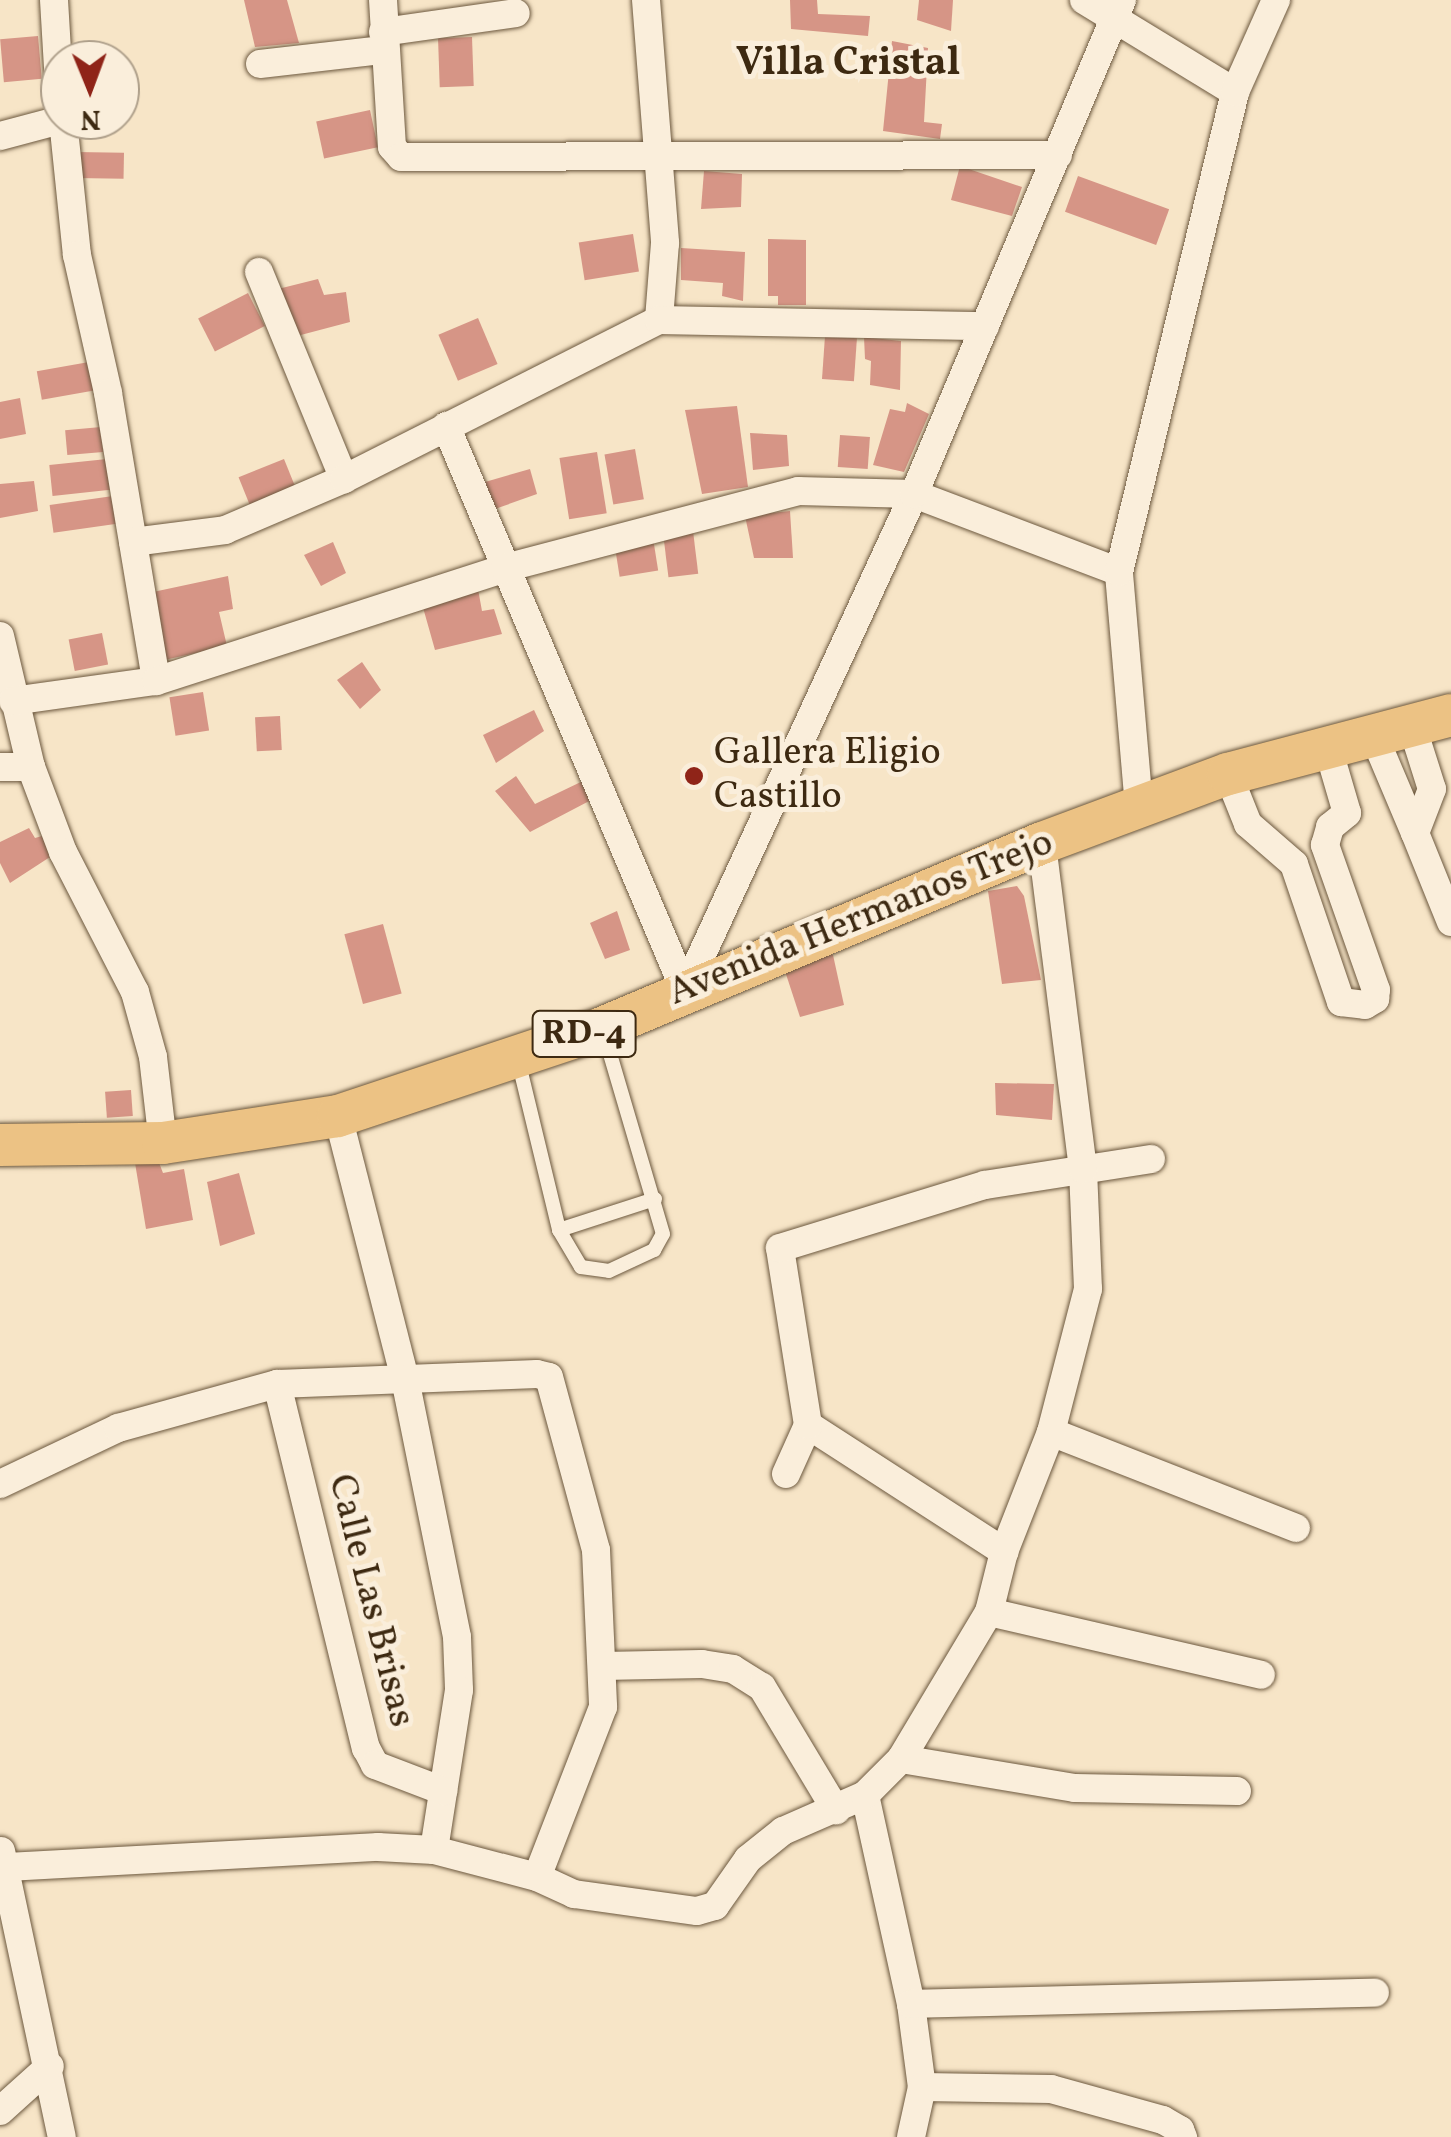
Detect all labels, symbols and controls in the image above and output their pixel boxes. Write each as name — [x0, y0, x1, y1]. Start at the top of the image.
north arrow — [40, 40, 140, 140]
district label: Villa Cristal — [736, 40, 960, 88]
text: N — [80, 99, 101, 138]
place label: Gallera Eligio Castillo — [714, 731, 941, 821]
marker: Gallera Eligio Castillo — [683, 765, 705, 787]
street label: Avenida Hermanos Trejo — [662, 821, 1060, 1017]
road number: RD-4 — [532, 1004, 636, 1064]
street label: Calle Las Brisas — [317, 1470, 423, 1732]

